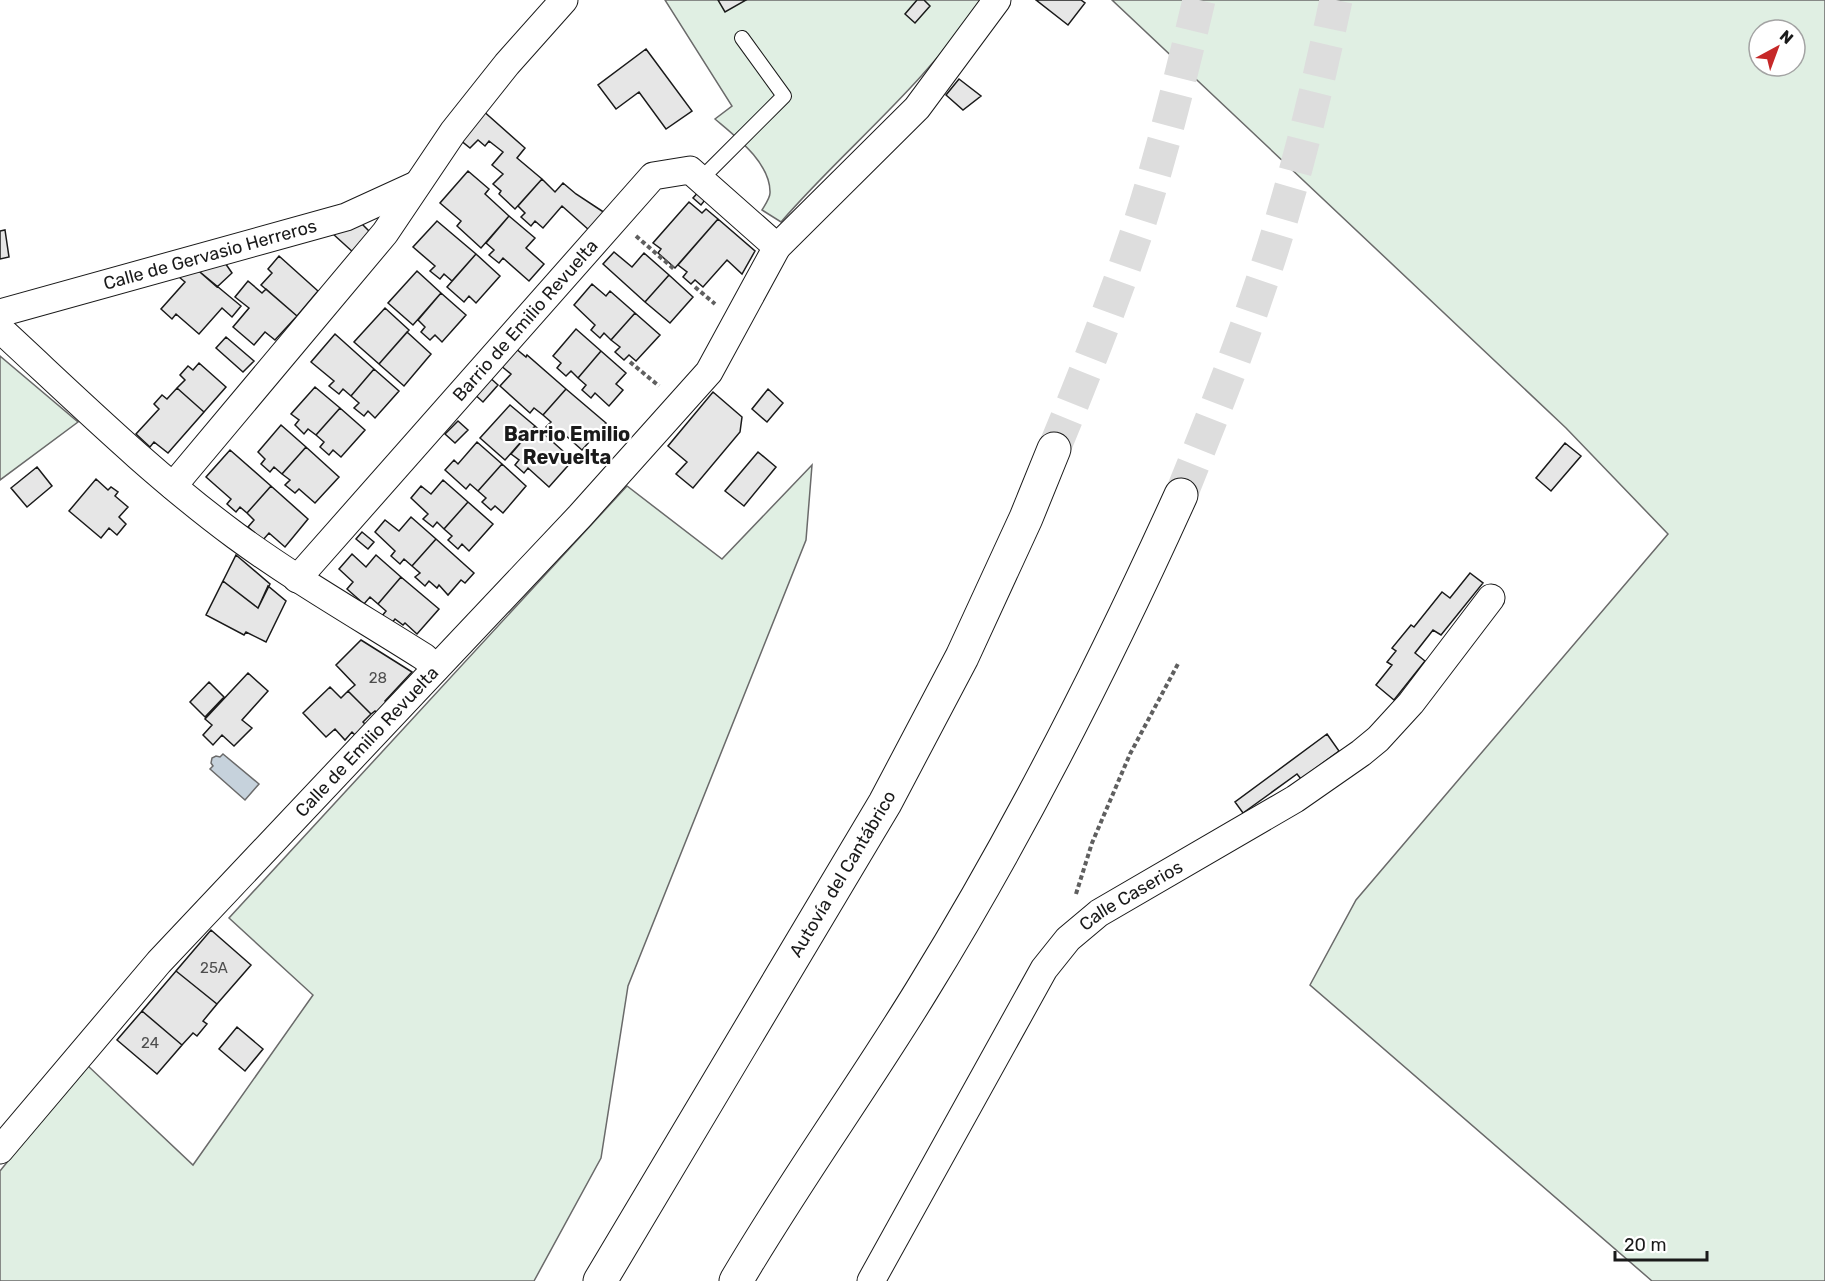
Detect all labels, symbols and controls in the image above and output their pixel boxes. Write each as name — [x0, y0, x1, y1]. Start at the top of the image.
north arrow — [1747, 18, 1807, 78]
text: N — [1776, 26, 1797, 48]
street label: Calle de Gervasio Herreros — [101, 215, 319, 295]
street label: Barrio de Emilio Revuelta — [448, 235, 603, 406]
district label: Barrio Emilio Revuelta — [504, 422, 630, 469]
street label: Calle de Emilio Revuelta — [291, 662, 443, 822]
house number: 28 — [369, 669, 387, 687]
street label: Autovía del Cantábrico — [785, 787, 901, 961]
street label: Calle Caserios — [1075, 856, 1187, 936]
house number: 25A — [200, 959, 228, 977]
house number: 24 — [141, 1034, 159, 1052]
scale bar — [1615, 1224, 1706, 1262]
text: 20 m — [1624, 1234, 1666, 1256]

